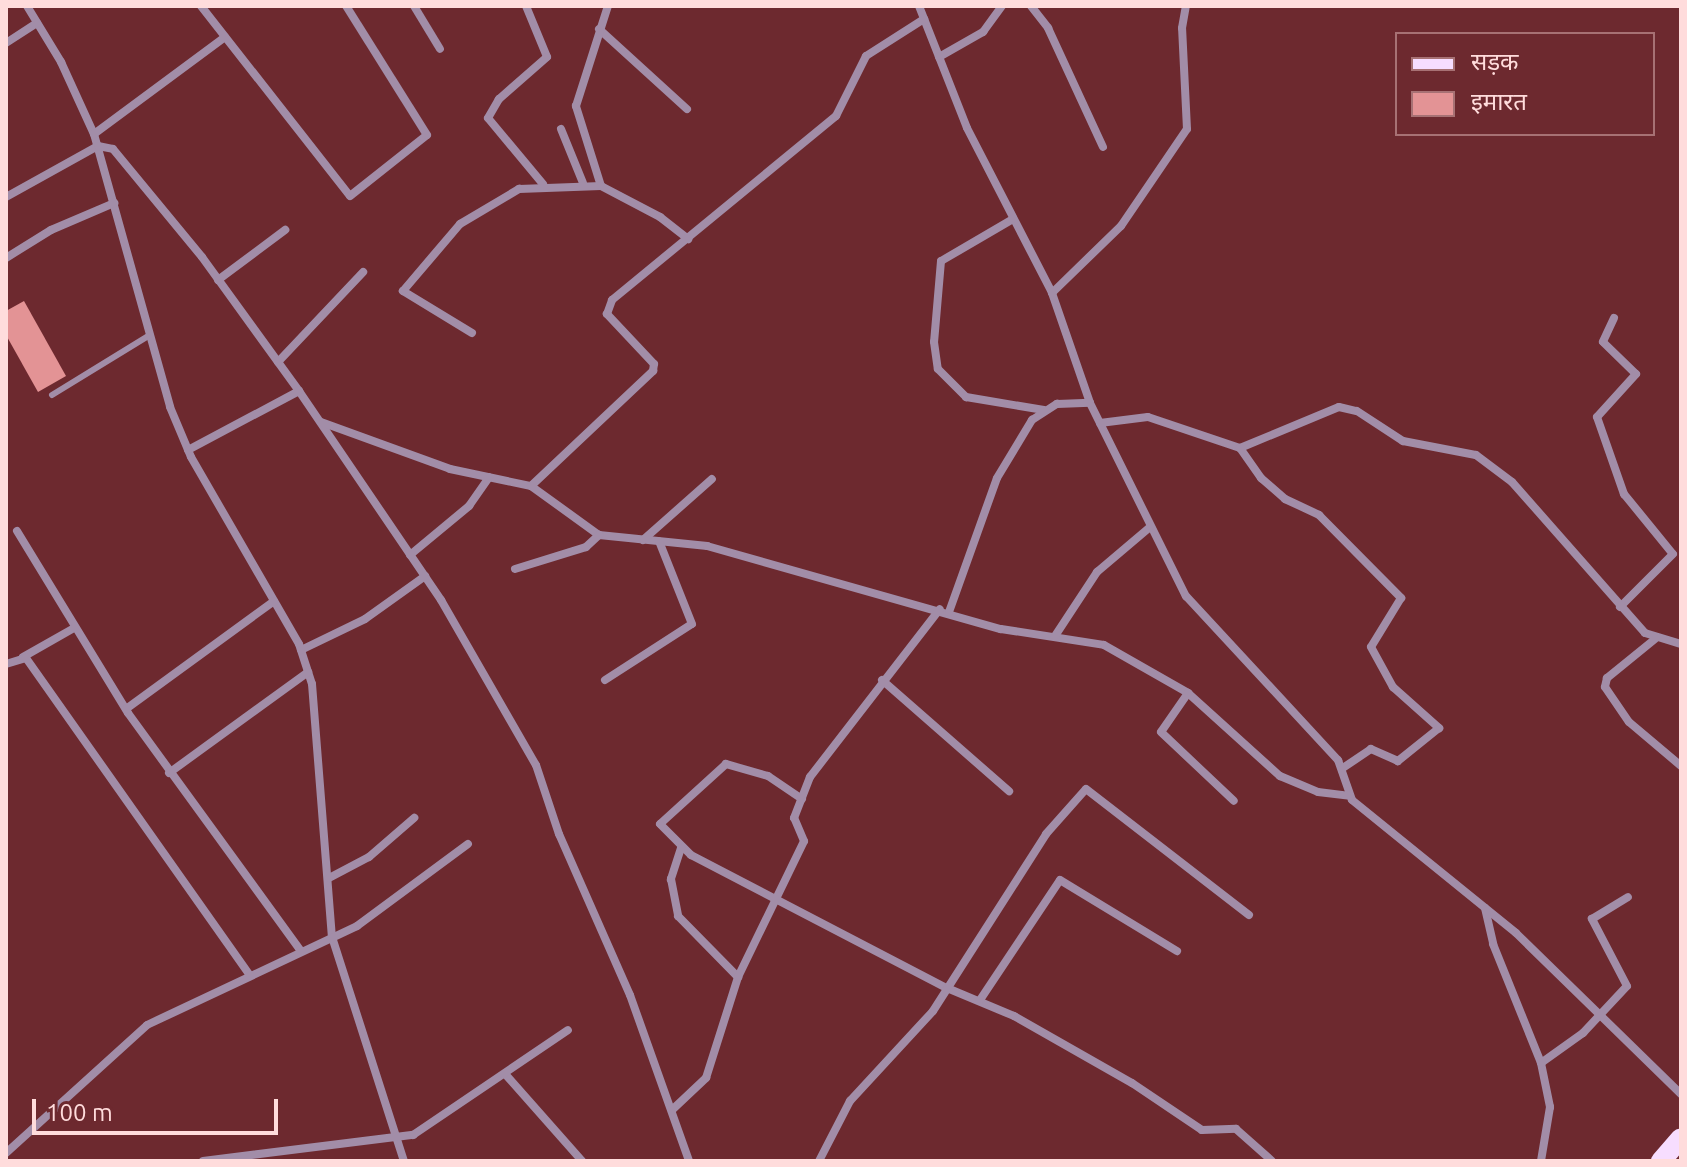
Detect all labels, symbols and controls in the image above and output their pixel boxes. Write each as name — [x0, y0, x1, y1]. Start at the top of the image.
legend — [1395, 32, 1655, 136]
text: सड़क — [1471, 48, 1519, 75]
text: इमारत — [1471, 88, 1527, 115]
scale bar — [36, 1083, 282, 1133]
text: 100 m — [46, 1099, 113, 1126]

